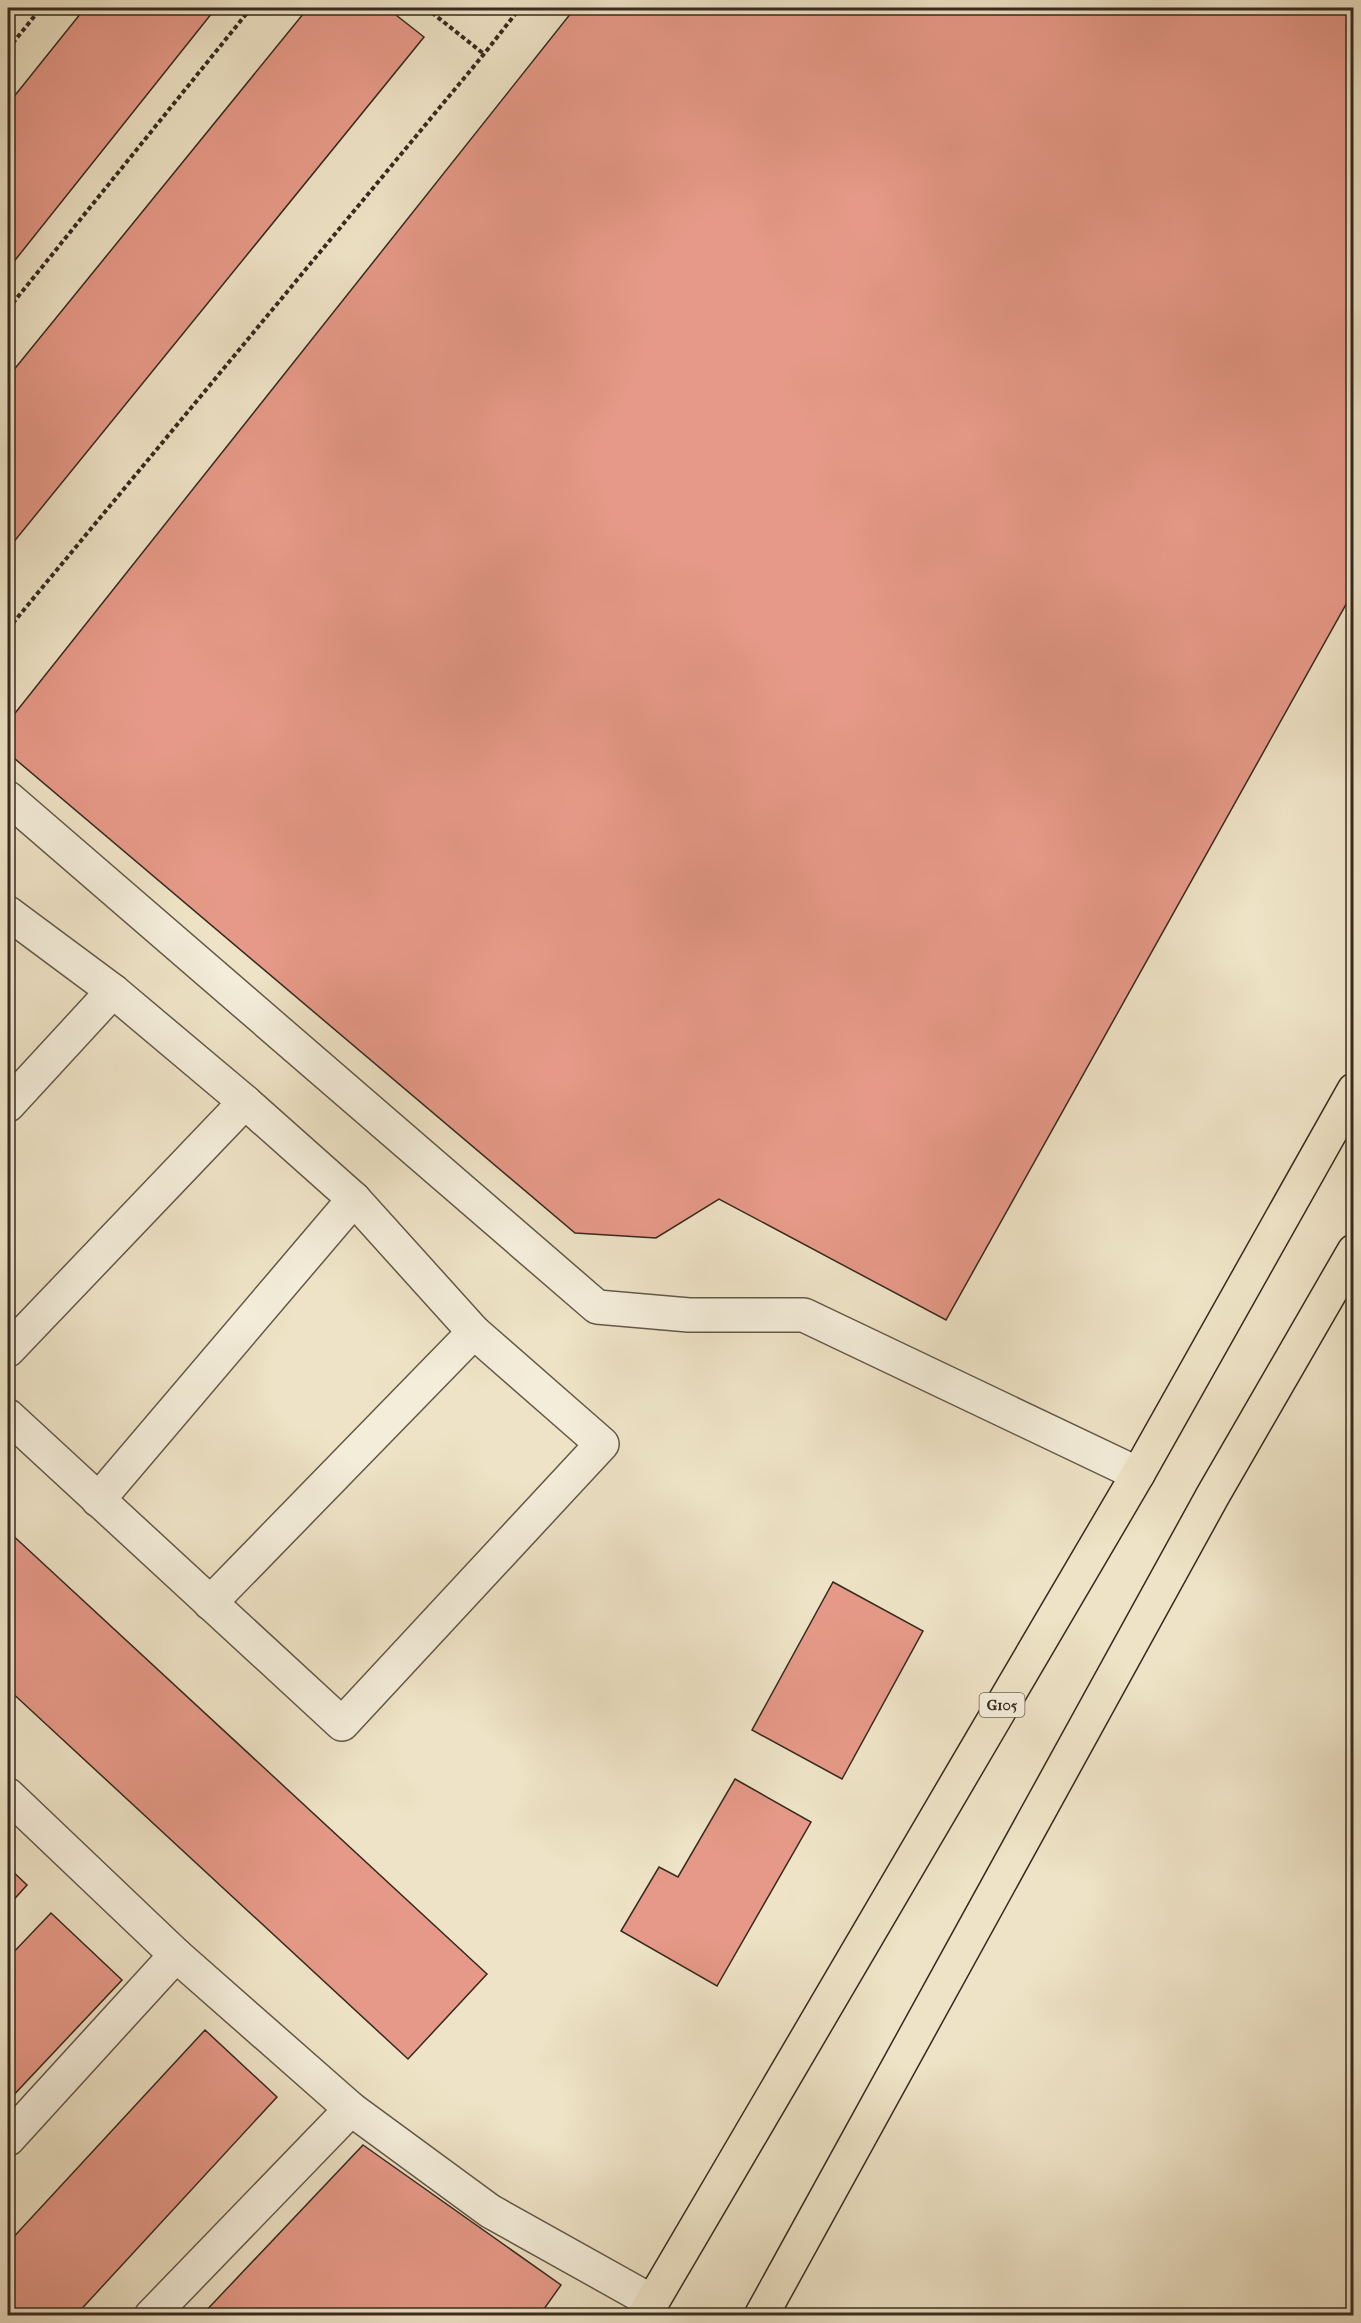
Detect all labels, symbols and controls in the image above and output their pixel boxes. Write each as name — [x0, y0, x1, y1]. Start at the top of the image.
road number: G105 — [980, 1693, 1024, 1717]

